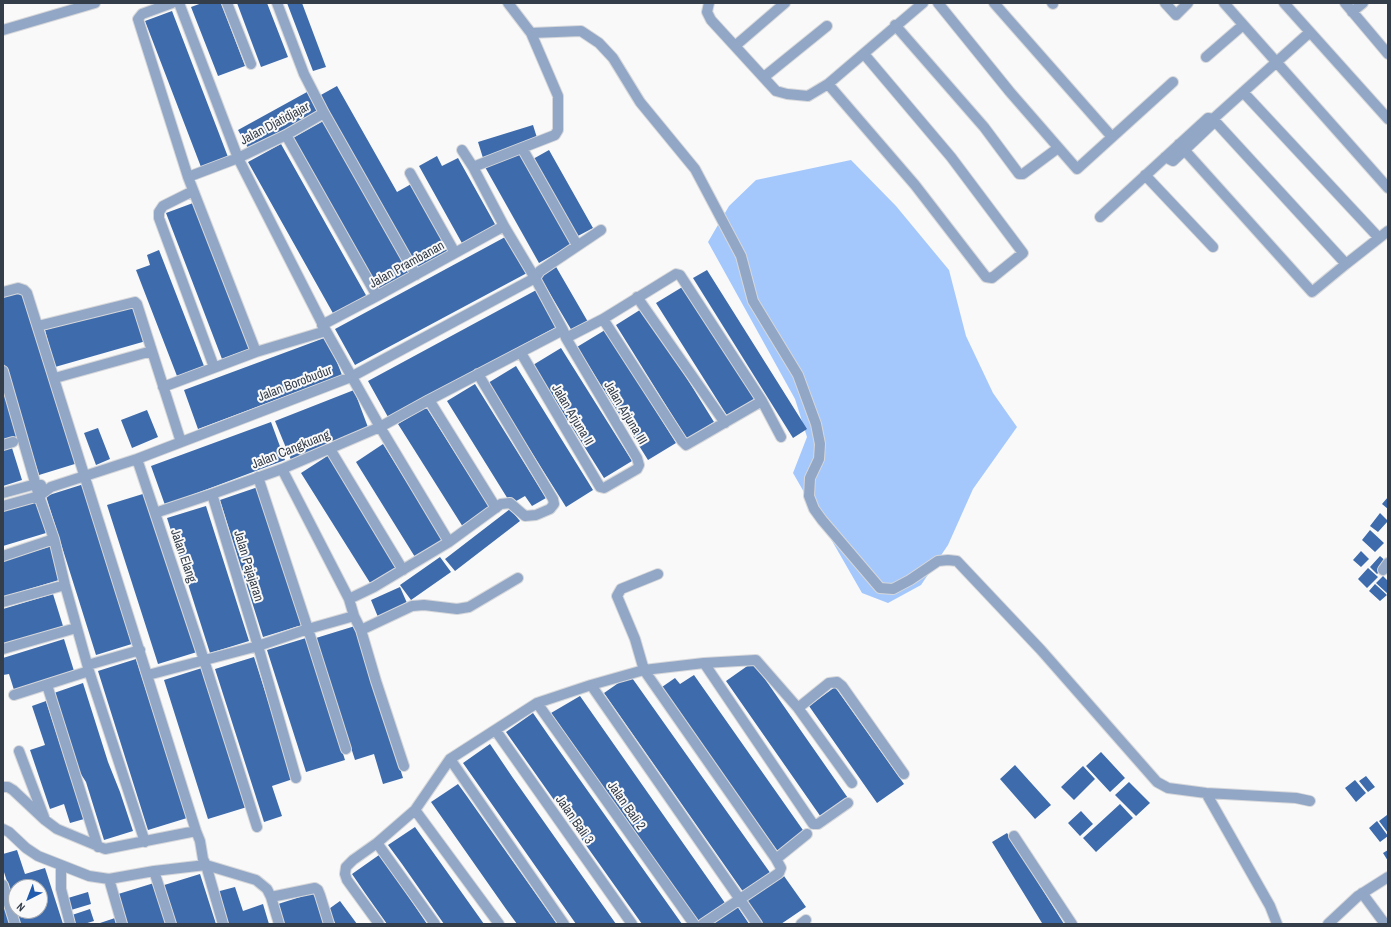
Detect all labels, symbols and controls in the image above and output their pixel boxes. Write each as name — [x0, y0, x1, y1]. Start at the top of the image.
street label: Jalan Djatidjajar — [238, 99, 312, 149]
street label: Jalan Prambanan — [367, 238, 447, 292]
street label: Jalan Borobudur — [256, 363, 334, 405]
street label: Jalan Arjuna III — [600, 379, 650, 447]
street label: Jalan Arjuna II — [548, 382, 596, 448]
street label: Jalan Cangkuang — [250, 427, 332, 473]
street label: Jalan Elang — [167, 527, 199, 585]
street label: Jalan Pajajaran — [230, 529, 266, 603]
street label: Jalan Bali 2 — [604, 779, 648, 833]
street label: Jalan Bali 3 — [552, 793, 596, 847]
north arrow — [8, 879, 48, 919]
text: N — [14, 900, 28, 915]

